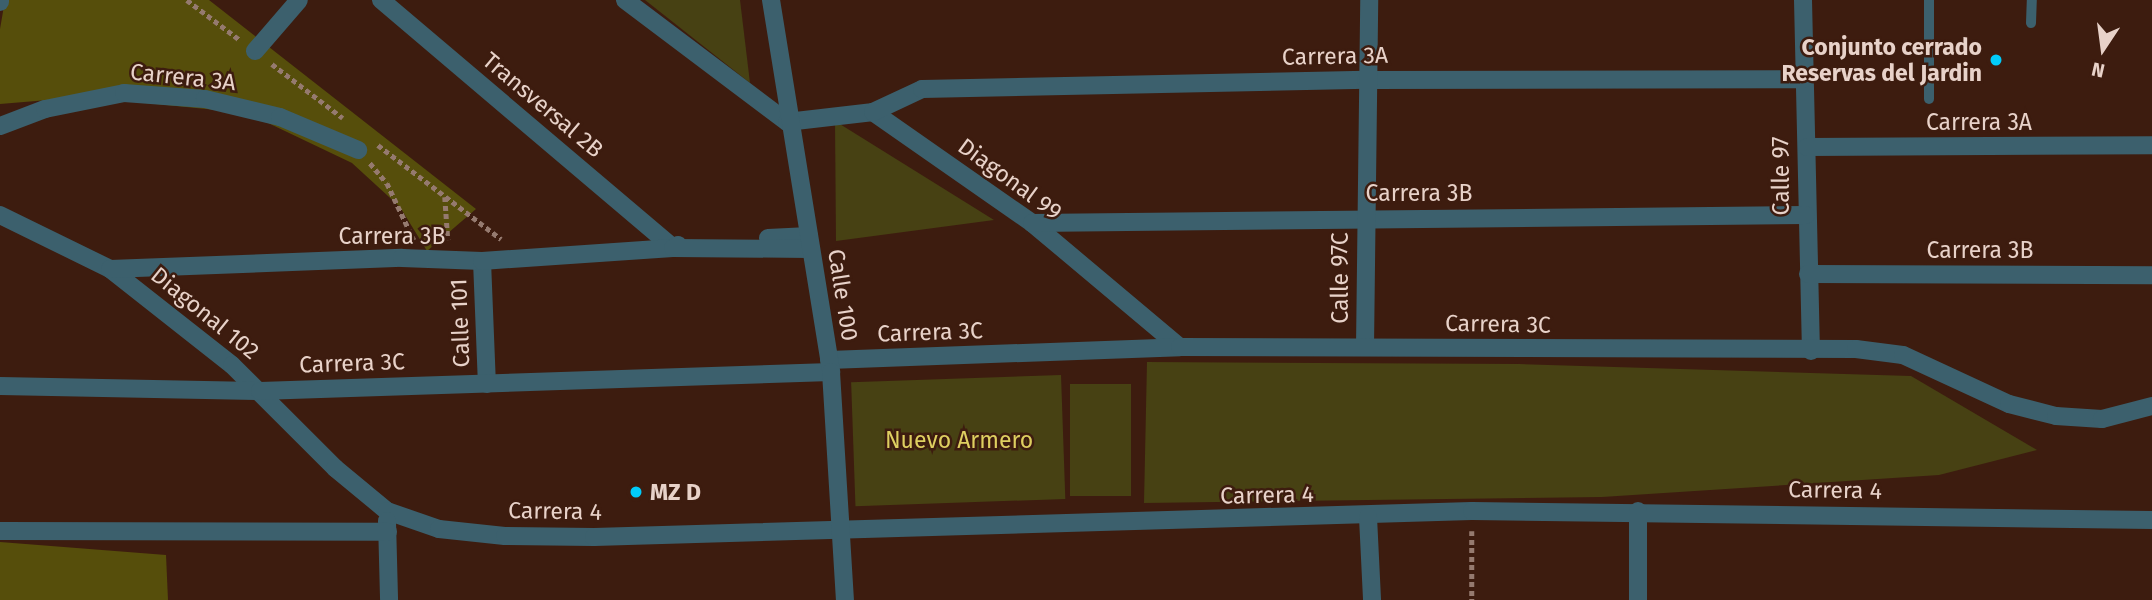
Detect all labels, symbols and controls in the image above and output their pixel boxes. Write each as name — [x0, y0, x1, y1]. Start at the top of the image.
north arrow — [2068, 14, 2138, 84]
place label: Conjunto cerrado Reservas del Jardin — [1781, 33, 1982, 87]
street label: Carrera 3A — [1282, 41, 1388, 71]
street label: Transversal 2B — [477, 47, 609, 163]
marker: Conjunto cerrado Reservas del Jardin — [1988, 52, 2004, 68]
text: N — [2089, 57, 2107, 83]
street label: Carrera 3A — [129, 58, 237, 96]
street label: Carrera 3A — [1926, 108, 2032, 136]
street label: Diagonal 99 — [953, 132, 1067, 226]
street label: Calle 97 — [1767, 137, 1795, 215]
street label: Carrera 3B — [1366, 179, 1472, 207]
street label: Carrera 3B — [339, 222, 445, 250]
street label: Calle 97C — [1326, 232, 1354, 324]
street label: Carrera 3B — [1927, 236, 2033, 264]
street label: Calle 100 — [822, 247, 864, 343]
street label: Diagonal 102 — [145, 261, 265, 365]
street label: Calle 101 — [445, 278, 475, 368]
street label: Carrera 3C — [1445, 309, 1551, 339]
street label: Carrera 3C — [877, 316, 983, 348]
street label: Carrera 3C — [299, 347, 405, 379]
park label: Nuevo Armero — [885, 426, 1033, 454]
street label: Carrera 4 — [1788, 475, 1882, 505]
place label: MZ D — [650, 478, 701, 506]
street label: Carrera 4 — [1220, 480, 1314, 510]
marker: MZ D — [628, 484, 644, 500]
street label: Carrera 4 — [508, 496, 602, 526]

